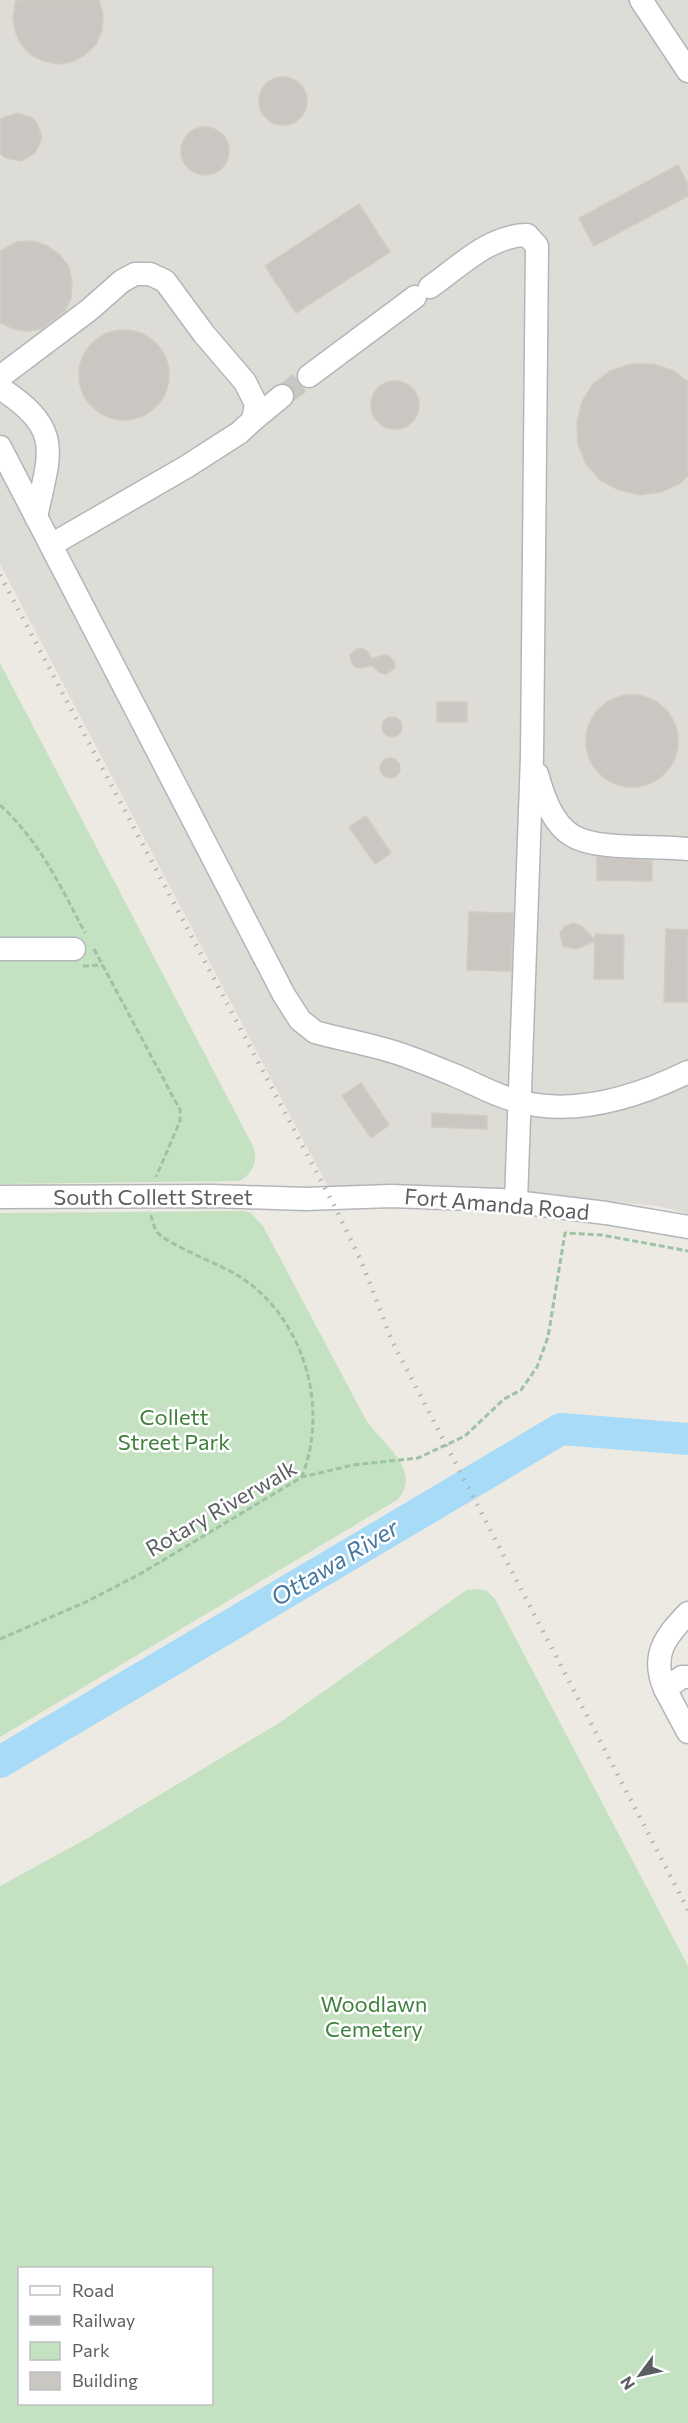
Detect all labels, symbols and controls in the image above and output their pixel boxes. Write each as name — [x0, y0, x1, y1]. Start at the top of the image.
street label: Fort Amanda Road — [403, 1182, 591, 1225]
street label: South Collett Street — [53, 1183, 253, 1210]
park label: Collett Street Park — [118, 1403, 230, 1455]
street label: Rotary Riverwalk — [140, 1453, 301, 1562]
water label: Ottawa River — [265, 1511, 405, 1611]
park label: Woodlawn Cemetery — [321, 1990, 427, 2042]
legend — [18, 2267, 213, 2405]
text: Road — [72, 2279, 114, 2301]
text: Railway — [72, 2309, 135, 2331]
text: Park — [72, 2339, 110, 2361]
north arrow — [610, 2345, 670, 2405]
text: Building — [72, 2369, 138, 2391]
text: N — [616, 2373, 638, 2394]

